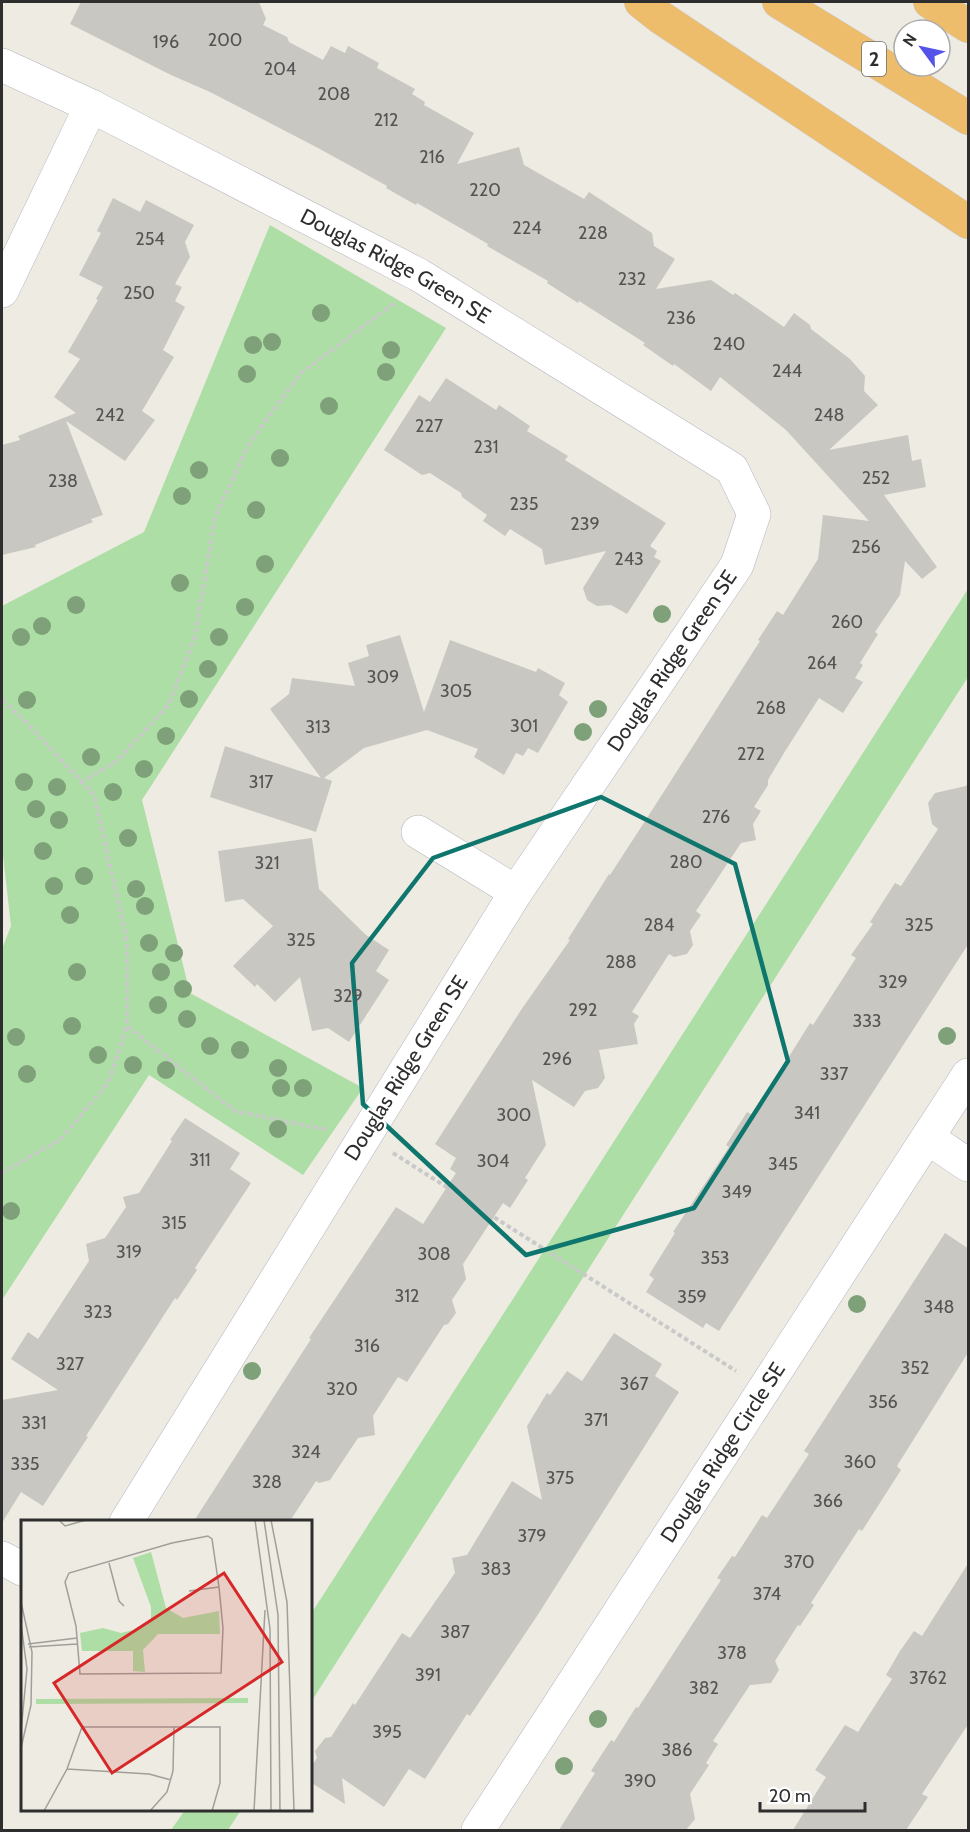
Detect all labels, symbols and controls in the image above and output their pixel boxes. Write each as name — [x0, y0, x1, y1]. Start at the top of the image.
north arrow — [892, 18, 952, 78]
house number: 200 — [208, 29, 242, 51]
text: N — [899, 30, 921, 50]
house number: 196 — [153, 31, 179, 53]
road number: 2 — [862, 42, 886, 76]
house number: 204 — [264, 58, 296, 80]
house number: 208 — [318, 83, 350, 105]
house number: 212 — [374, 109, 398, 131]
house number: 216 — [419, 146, 445, 168]
house number: 220 — [469, 179, 501, 201]
street label: Douglas Ridge Green SE — [296, 203, 495, 328]
house number: 224 — [512, 217, 542, 239]
house number: 228 — [578, 222, 608, 244]
house number: 254 — [135, 228, 165, 250]
house number: 232 — [618, 268, 646, 290]
house number: 250 — [123, 282, 155, 304]
house number: 236 — [666, 307, 696, 329]
house number: 240 — [713, 333, 745, 355]
house number: 244 — [772, 360, 802, 382]
house number: 242 — [95, 404, 125, 426]
house number: 248 — [814, 404, 844, 426]
house number: 227 — [415, 415, 443, 437]
house number: 231 — [473, 436, 499, 458]
house number: 252 — [862, 467, 890, 489]
house number: 238 — [48, 470, 78, 492]
house number: 235 — [510, 493, 538, 515]
house number: 239 — [570, 513, 600, 535]
house number: 256 — [851, 536, 881, 558]
house number: 243 — [614, 548, 644, 570]
street label: Douglas Ridge Green SE — [602, 565, 742, 756]
house number: 260 — [831, 611, 863, 633]
house number: 264 — [807, 652, 837, 674]
house number: 309 — [367, 666, 399, 688]
house number: 305 — [440, 680, 472, 702]
house number: 268 — [756, 697, 786, 719]
house number: 301 — [510, 715, 538, 737]
house number: 313 — [305, 716, 331, 738]
house number: 272 — [737, 743, 765, 765]
house number: 317 — [249, 771, 273, 793]
house number: 276 — [702, 806, 730, 828]
house number: 280 — [670, 851, 702, 873]
house number: 321 — [254, 852, 280, 874]
house number: 284 — [644, 914, 674, 936]
house number: 325 — [905, 914, 933, 936]
house number: 325 — [287, 929, 315, 951]
house number: 288 — [605, 951, 637, 973]
street label: Douglas Ridge Green SE — [338, 971, 473, 1165]
house number: 329 — [878, 971, 908, 993]
house number: 329 — [333, 985, 363, 1007]
house number: 292 — [568, 999, 598, 1021]
house number: 333 — [852, 1010, 882, 1032]
house number: 296 — [542, 1048, 572, 1070]
house number: 337 — [820, 1063, 848, 1085]
house number: 341 — [794, 1102, 820, 1124]
house number: 300 — [497, 1104, 531, 1126]
house number: 311 — [189, 1149, 211, 1171]
house number: 304 — [477, 1150, 509, 1172]
house number: 345 — [768, 1153, 798, 1175]
house number: 349 — [722, 1181, 752, 1203]
house number: 315 — [161, 1212, 187, 1234]
house number: 319 — [116, 1241, 142, 1263]
house number: 308 — [417, 1243, 451, 1265]
house number: 353 — [700, 1247, 730, 1269]
house number: 312 — [394, 1285, 420, 1307]
house number: 359 — [677, 1286, 707, 1308]
house number: 348 — [923, 1296, 955, 1318]
house number: 323 — [84, 1301, 112, 1323]
house number: 316 — [354, 1335, 380, 1357]
house number: 327 — [56, 1353, 84, 1375]
house number: 352 — [901, 1357, 929, 1379]
street label: Douglas Ridge Circle SE — [655, 1358, 790, 1547]
house number: 367 — [620, 1373, 648, 1395]
house number: 320 — [326, 1378, 358, 1400]
house number: 356 — [868, 1391, 898, 1413]
house number: 371 — [584, 1409, 608, 1431]
house number: 331 — [21, 1412, 47, 1434]
house number: 324 — [291, 1441, 321, 1463]
house number: 360 — [844, 1451, 876, 1473]
house number: 335 — [10, 1453, 40, 1475]
house number: 375 — [546, 1467, 574, 1489]
house number: 328 — [252, 1471, 282, 1493]
house number: 366 — [813, 1490, 843, 1512]
inset map — [21, 1520, 312, 1811]
house number: 379 — [517, 1525, 547, 1547]
house number: 370 — [783, 1551, 815, 1573]
house number: 383 — [481, 1558, 511, 1580]
house number: 374 — [753, 1583, 781, 1605]
house number: 387 — [440, 1621, 470, 1643]
house number: 378 — [717, 1642, 747, 1664]
house number: 391 — [415, 1664, 441, 1686]
house number: 3762 — [909, 1667, 947, 1689]
house number: 382 — [689, 1677, 719, 1699]
house number: 395 — [372, 1721, 402, 1743]
house number: 386 — [662, 1739, 692, 1761]
house number: 390 — [624, 1770, 656, 1792]
scale bar — [760, 1775, 865, 1813]
text: 20 m — [769, 1785, 811, 1807]

